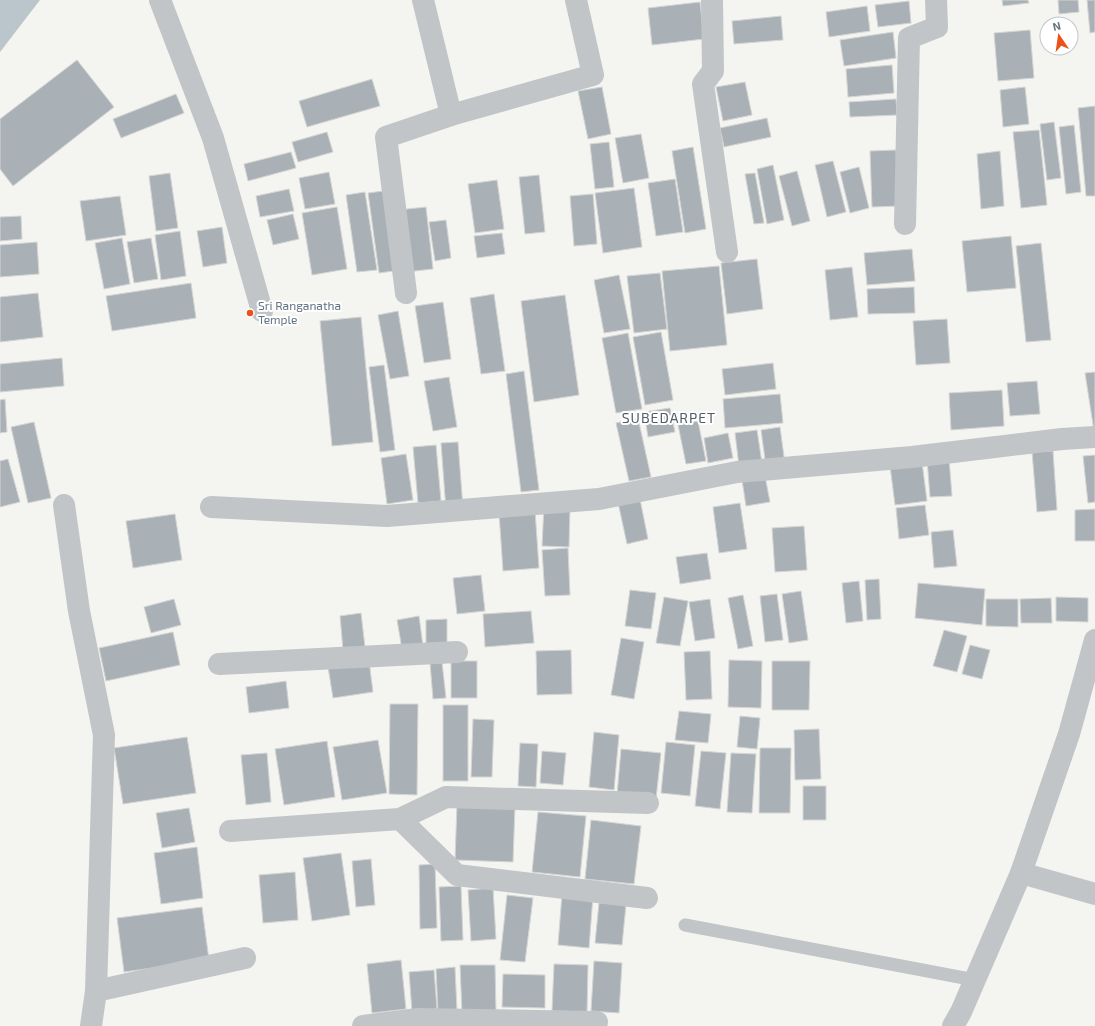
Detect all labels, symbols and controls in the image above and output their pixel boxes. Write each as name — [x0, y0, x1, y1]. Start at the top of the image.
north arrow — [1039, 16, 1079, 56]
text: N — [1051, 19, 1062, 33]
place label: Sri Ranganatha Temple — [258, 298, 341, 326]
marker: Sri Ranganatha Temple — [245, 308, 255, 318]
district label: SUBEDARPET — [622, 409, 716, 426]

